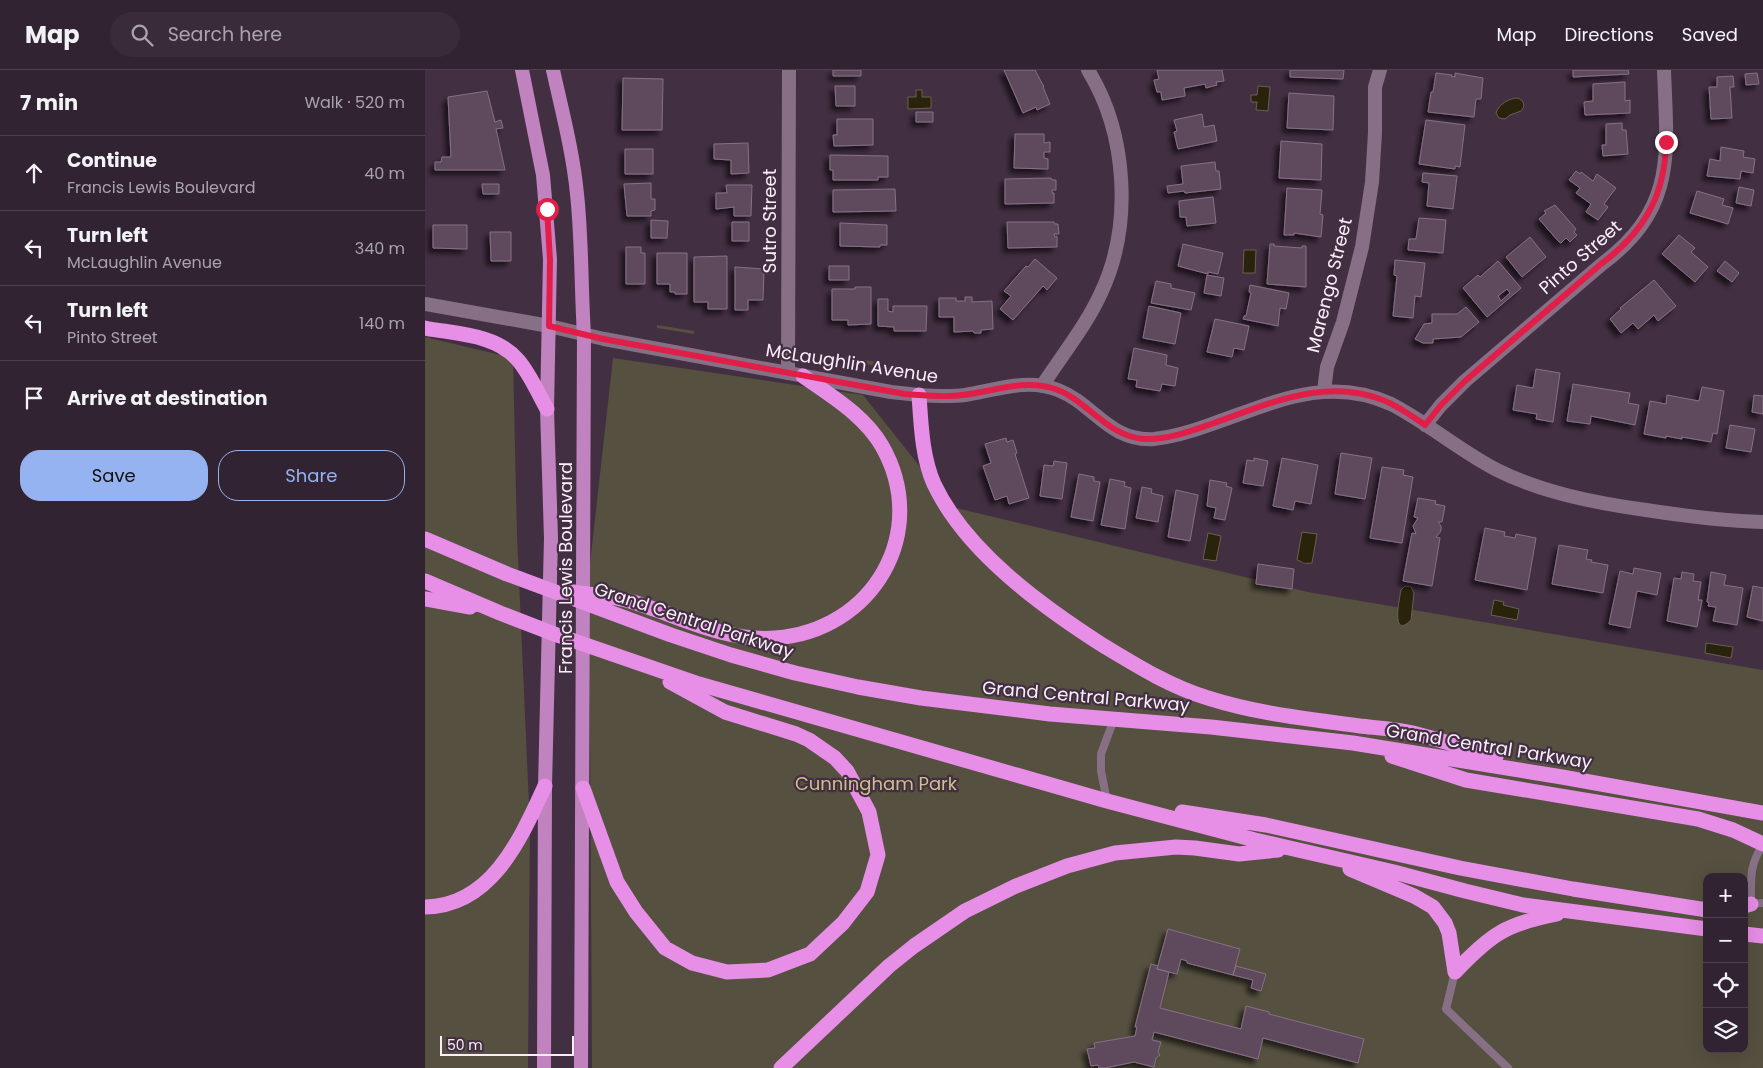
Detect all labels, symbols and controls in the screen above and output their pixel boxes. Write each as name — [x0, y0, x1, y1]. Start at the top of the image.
search box — [110, 12, 460, 57]
text: Map — [25, 18, 80, 51]
icon: search — [128, 21, 156, 49]
text: Search here — [168, 21, 282, 48]
text: Map — [1497, 22, 1536, 47]
text: Directions — [1564, 22, 1654, 47]
text: Saved — [1682, 22, 1738, 47]
text: 7 min — [20, 88, 78, 117]
text: Walk · 520 m — [304, 91, 405, 114]
route end — [1655, 131, 1678, 154]
text: Continue — [67, 147, 157, 174]
icon: ahead — [20, 159, 48, 187]
text: 40 m — [364, 162, 405, 185]
street label: Sutro Street — [757, 169, 782, 273]
text: Francis Lewis Boulevard — [67, 176, 256, 199]
route start — [536, 198, 559, 221]
street label: Pinto Street — [1533, 214, 1627, 300]
street label: Marengo Street — [1300, 215, 1358, 355]
text: Turn left — [67, 222, 148, 249]
icon: left — [20, 234, 48, 262]
text: 340 m — [355, 237, 405, 260]
text: McLaughlin Avenue — [67, 251, 222, 274]
text: Turn left — [67, 297, 148, 324]
icon: left — [20, 309, 48, 337]
text: 140 m — [359, 312, 405, 335]
text: Pinto Street — [67, 326, 158, 349]
street label: McLaughlin Avenue — [764, 337, 940, 389]
icon: arrive — [20, 384, 48, 412]
text: Arrive at destination — [67, 385, 268, 412]
button: Save — [20, 450, 208, 501]
button: Share — [218, 450, 405, 501]
street label: Francis Lewis Boulevard — [553, 462, 578, 674]
street label: Grand Central Parkway — [591, 576, 797, 664]
street label: Grand Central Parkway — [981, 674, 1191, 718]
street label: Grand Central Parkway — [1384, 717, 1594, 775]
park label: Cunningham Park — [795, 771, 958, 796]
map controls — [1703, 873, 1748, 1053]
button: + — [1703, 873, 1748, 918]
button: − — [1703, 918, 1748, 963]
button: locate — [1703, 963, 1748, 1008]
button: layers — [1703, 1008, 1748, 1053]
scale bar — [440, 1033, 574, 1056]
text: 50 m — [447, 1035, 483, 1055]

